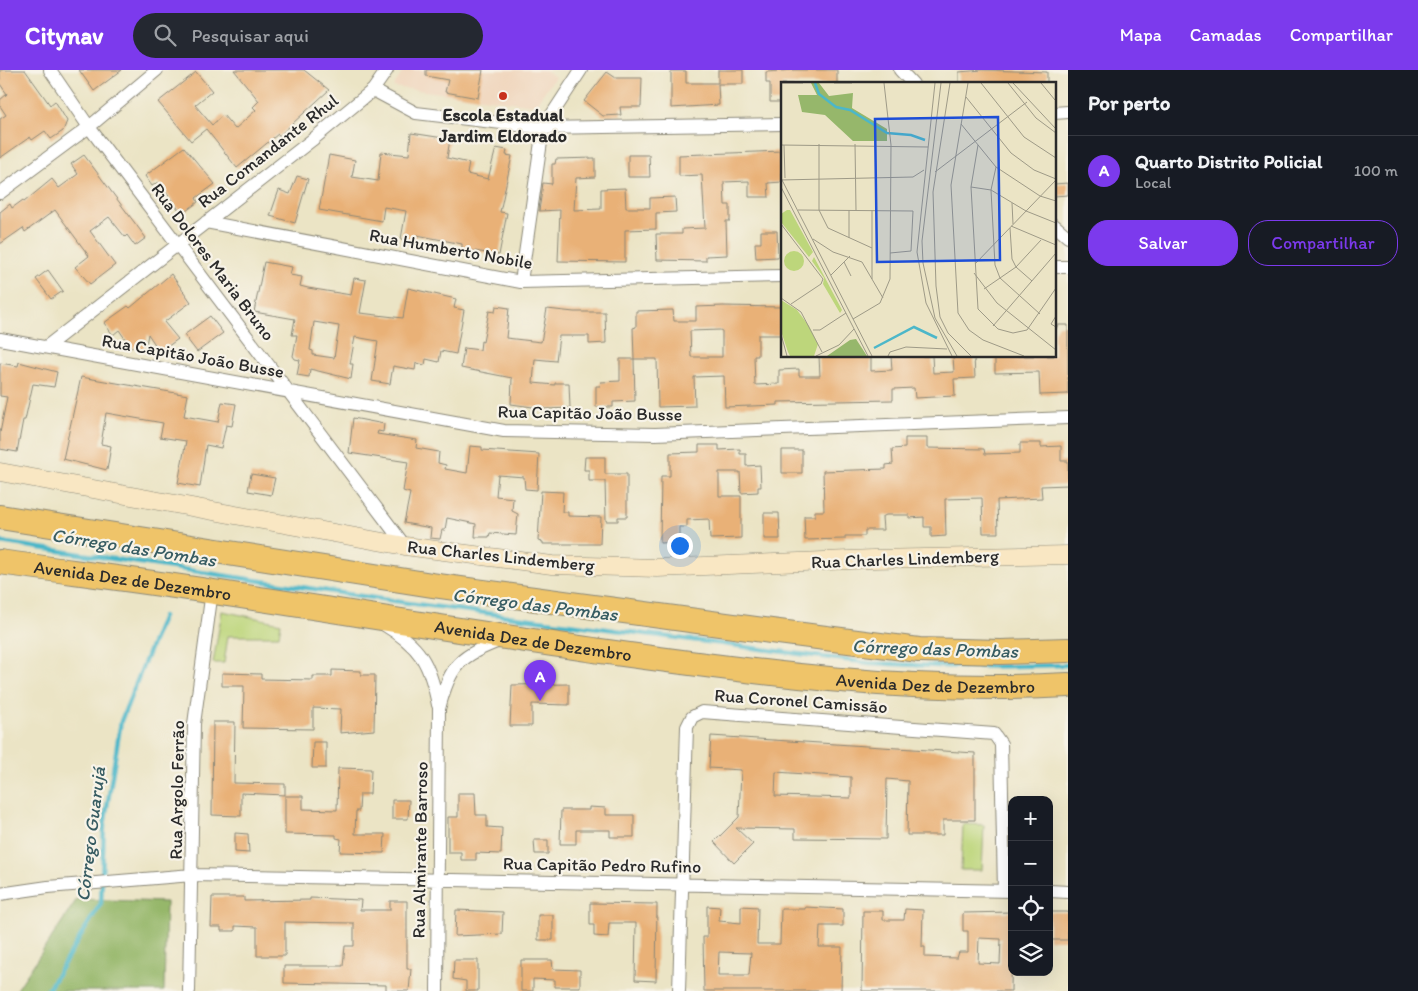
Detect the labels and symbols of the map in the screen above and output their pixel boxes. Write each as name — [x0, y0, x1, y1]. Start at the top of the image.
inset map — [781, 82, 1056, 358]
street label: Rua Comandante Rhul — [193, 89, 343, 213]
marker: Escola Estadual Jardim Eldorado — [497, 90, 509, 102]
place label: Escola Estadual Jardim Eldorado — [438, 104, 567, 147]
street label: Rua Dolores Maria Bruno — [146, 179, 280, 345]
street label: Rua Humberto Nobile — [368, 224, 534, 274]
street label: Rua Capitão João Busse — [100, 329, 286, 383]
street label: Rua Capitão João Busse — [498, 400, 682, 426]
water label: Córrego das Pombas — [50, 523, 219, 572]
your location — [667, 533, 693, 559]
street label: Rua Charles Lindemberg — [406, 535, 596, 577]
street label: Rua Charles Lindemberg — [811, 545, 1000, 573]
street label: Avenida Dez de Dezembro — [33, 556, 233, 605]
water label: Córrego das Pombas — [451, 583, 620, 626]
street label: Avenida Dez de Dezembro — [433, 615, 633, 666]
water label: Córrego das Pombas — [852, 634, 1020, 663]
pin: A — [524, 660, 556, 701]
street label: Avenida Dez de Dezembro — [835, 669, 1035, 698]
street label: Rua Coronel Camissão — [714, 684, 888, 718]
street label: Rua Argolo Ferrão — [165, 720, 189, 860]
street label: Rua Almirante Barroso — [407, 761, 433, 939]
water label: Córrego Guarujá — [71, 765, 110, 903]
street label: Rua Capitão Pedro Rufino — [503, 852, 701, 878]

